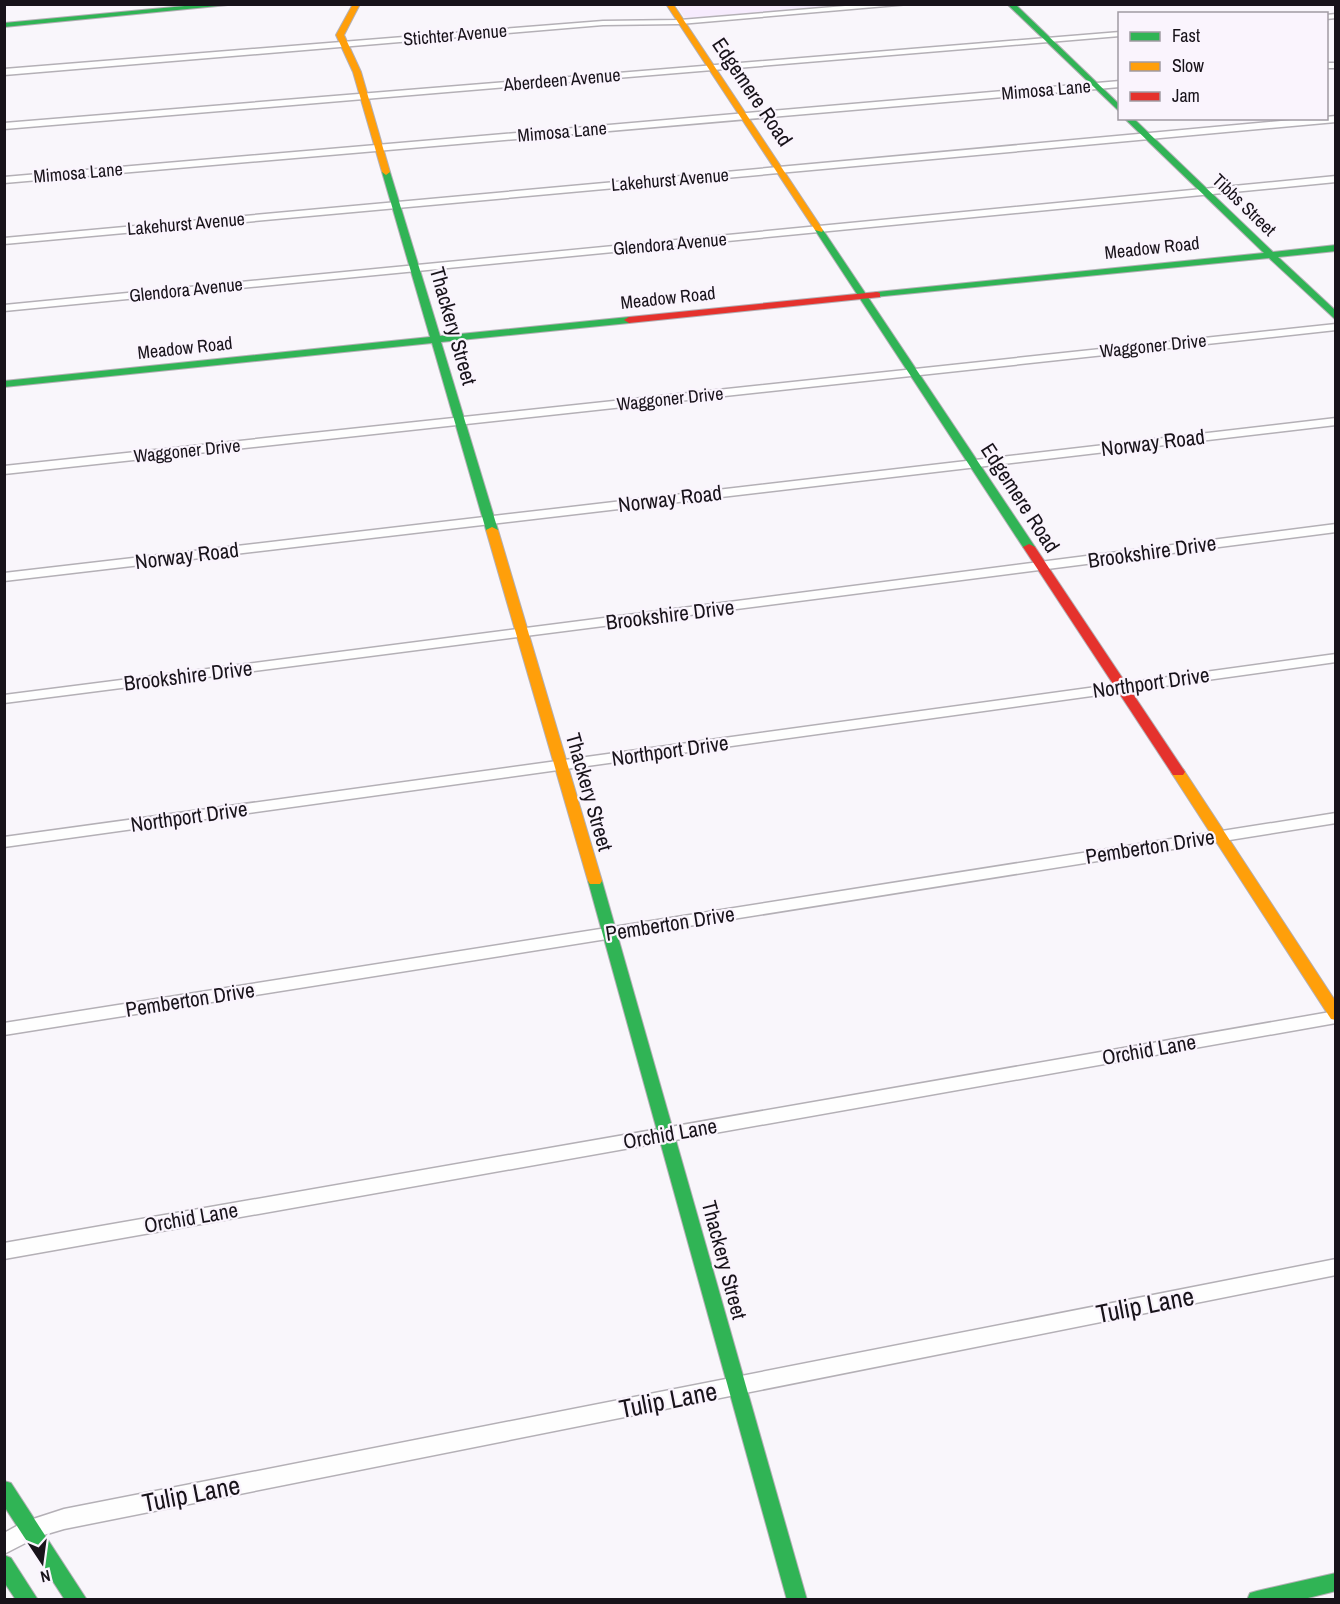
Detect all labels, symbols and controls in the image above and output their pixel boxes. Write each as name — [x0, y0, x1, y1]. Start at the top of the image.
legend — [1118, 12, 1328, 120]
street label: Stichter Avenue — [402, 18, 508, 51]
text: Fast — [1172, 23, 1200, 48]
street label: Edgemere Road — [705, 32, 799, 152]
text: Slow — [1172, 53, 1204, 78]
street label: Aberdeen Avenue — [502, 62, 621, 97]
street label: Mimosa Lane — [1000, 73, 1092, 106]
text: Jam — [1172, 83, 1200, 108]
street label: Mimosa Lane — [516, 115, 608, 148]
street label: Mimosa Lane — [32, 156, 124, 189]
street label: Lakehurst Avenue — [610, 162, 730, 197]
street label: Tibbs Street — [1207, 168, 1282, 241]
street label: Lakehurst Avenue — [126, 206, 246, 241]
street label: Glendora Avenue — [612, 226, 728, 261]
street label: Meadow Road — [1103, 230, 1201, 265]
street label: Thackery Street — [423, 263, 484, 388]
street label: Glendora Avenue — [128, 271, 244, 308]
street label: Meadow Road — [619, 280, 717, 315]
street label: Waggoner Drive — [1098, 327, 1207, 364]
street label: Meadow Road — [136, 330, 234, 365]
street label: Waggoner Drive — [615, 380, 724, 417]
street label: Norway Road — [1099, 422, 1206, 463]
street label: Waggoner Drive — [132, 432, 241, 469]
street label: Edgemere Road — [974, 437, 1067, 558]
street label: Norway Road — [616, 478, 723, 519]
street label: Brookshire Drive — [1086, 528, 1218, 575]
street label: Norway Road — [133, 535, 240, 576]
street label: Brookshire Drive — [604, 592, 736, 637]
street label: Brookshire Drive — [122, 653, 254, 698]
street label: Northport Drive — [1091, 660, 1211, 705]
street label: Northport Drive — [610, 728, 730, 773]
street label: Thackery Street — [559, 729, 620, 854]
street label: Northport Drive — [129, 794, 249, 839]
street label: Pemberton Drive — [1083, 822, 1216, 871]
street label: Pemberton Drive — [603, 899, 736, 948]
street label: Pemberton Drive — [123, 975, 256, 1024]
street label: Orchid Lane — [1100, 1027, 1198, 1072]
street label: Orchid Lane — [621, 1111, 719, 1156]
street label: Orchid Lane — [142, 1195, 240, 1240]
street label: Thackery Street — [695, 1197, 754, 1323]
street label: Tulip Lane — [1093, 1278, 1197, 1331]
street label: Tulip Lane — [616, 1373, 720, 1426]
street label: Tulip Lane — [139, 1467, 243, 1520]
north arrow — [12, 1532, 72, 1592]
text: N — [38, 1565, 52, 1588]

